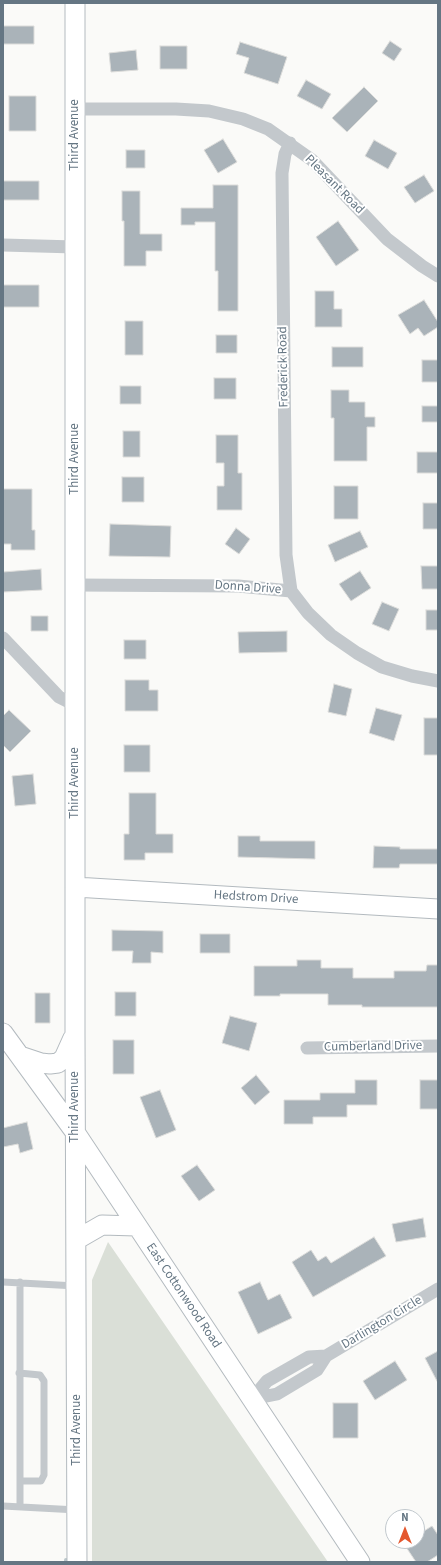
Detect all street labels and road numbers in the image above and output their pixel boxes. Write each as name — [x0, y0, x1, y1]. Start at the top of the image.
street label: Third Avenue — [67, 99, 83, 171]
street label: Pleasant Road — [301, 152, 367, 218]
street label: Frederick Road — [275, 326, 293, 408]
street label: Third Avenue — [67, 423, 83, 495]
street label: Donna Drive — [214, 578, 282, 598]
street label: Third Avenue — [67, 747, 83, 819]
street label: Hedstrom Drive — [213, 888, 299, 908]
street label: Cumberland Drive — [324, 1038, 422, 1056]
street label: Third Avenue — [67, 1071, 83, 1143]
street label: East Cottonwood Road — [142, 1240, 224, 1352]
street label: Darlington Circle — [339, 1293, 425, 1353]
street label: Third Avenue — [69, 1394, 85, 1466]

